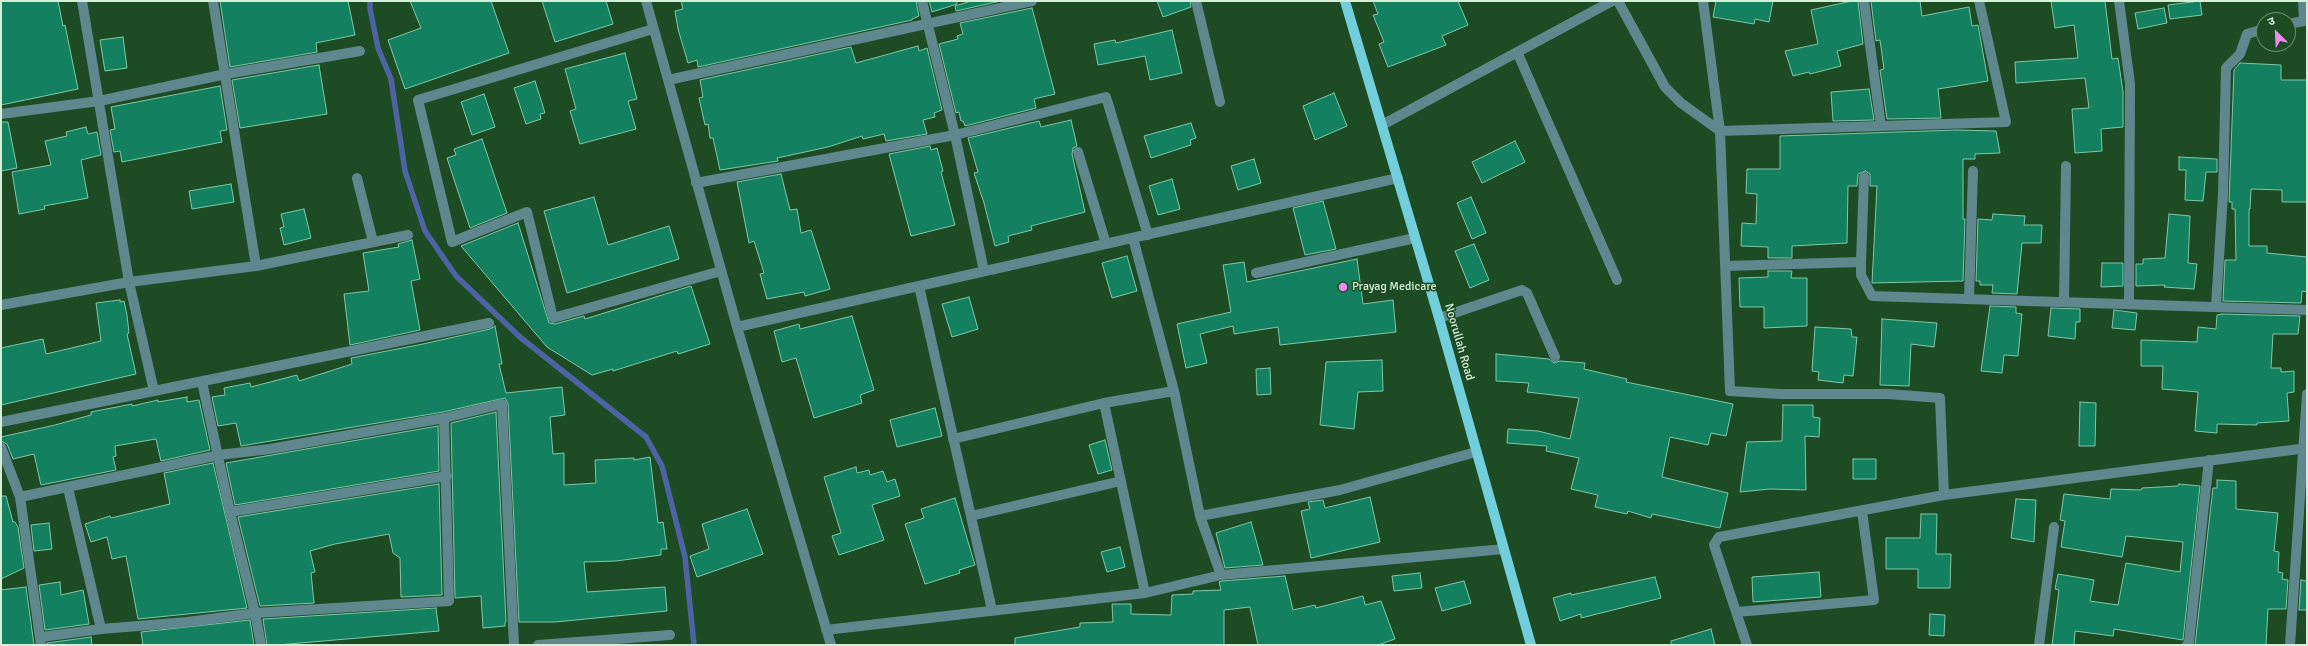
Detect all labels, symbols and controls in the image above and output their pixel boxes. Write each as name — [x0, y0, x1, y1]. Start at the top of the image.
north arrow — [2256, 12, 2296, 52]
text: उ — [2266, 14, 2277, 29]
place label: Prayag Medicare — [1352, 280, 1437, 294]
marker: Prayag Medicare — [1337, 281, 1349, 293]
street label: Noorullah Road — [1441, 302, 1477, 382]

